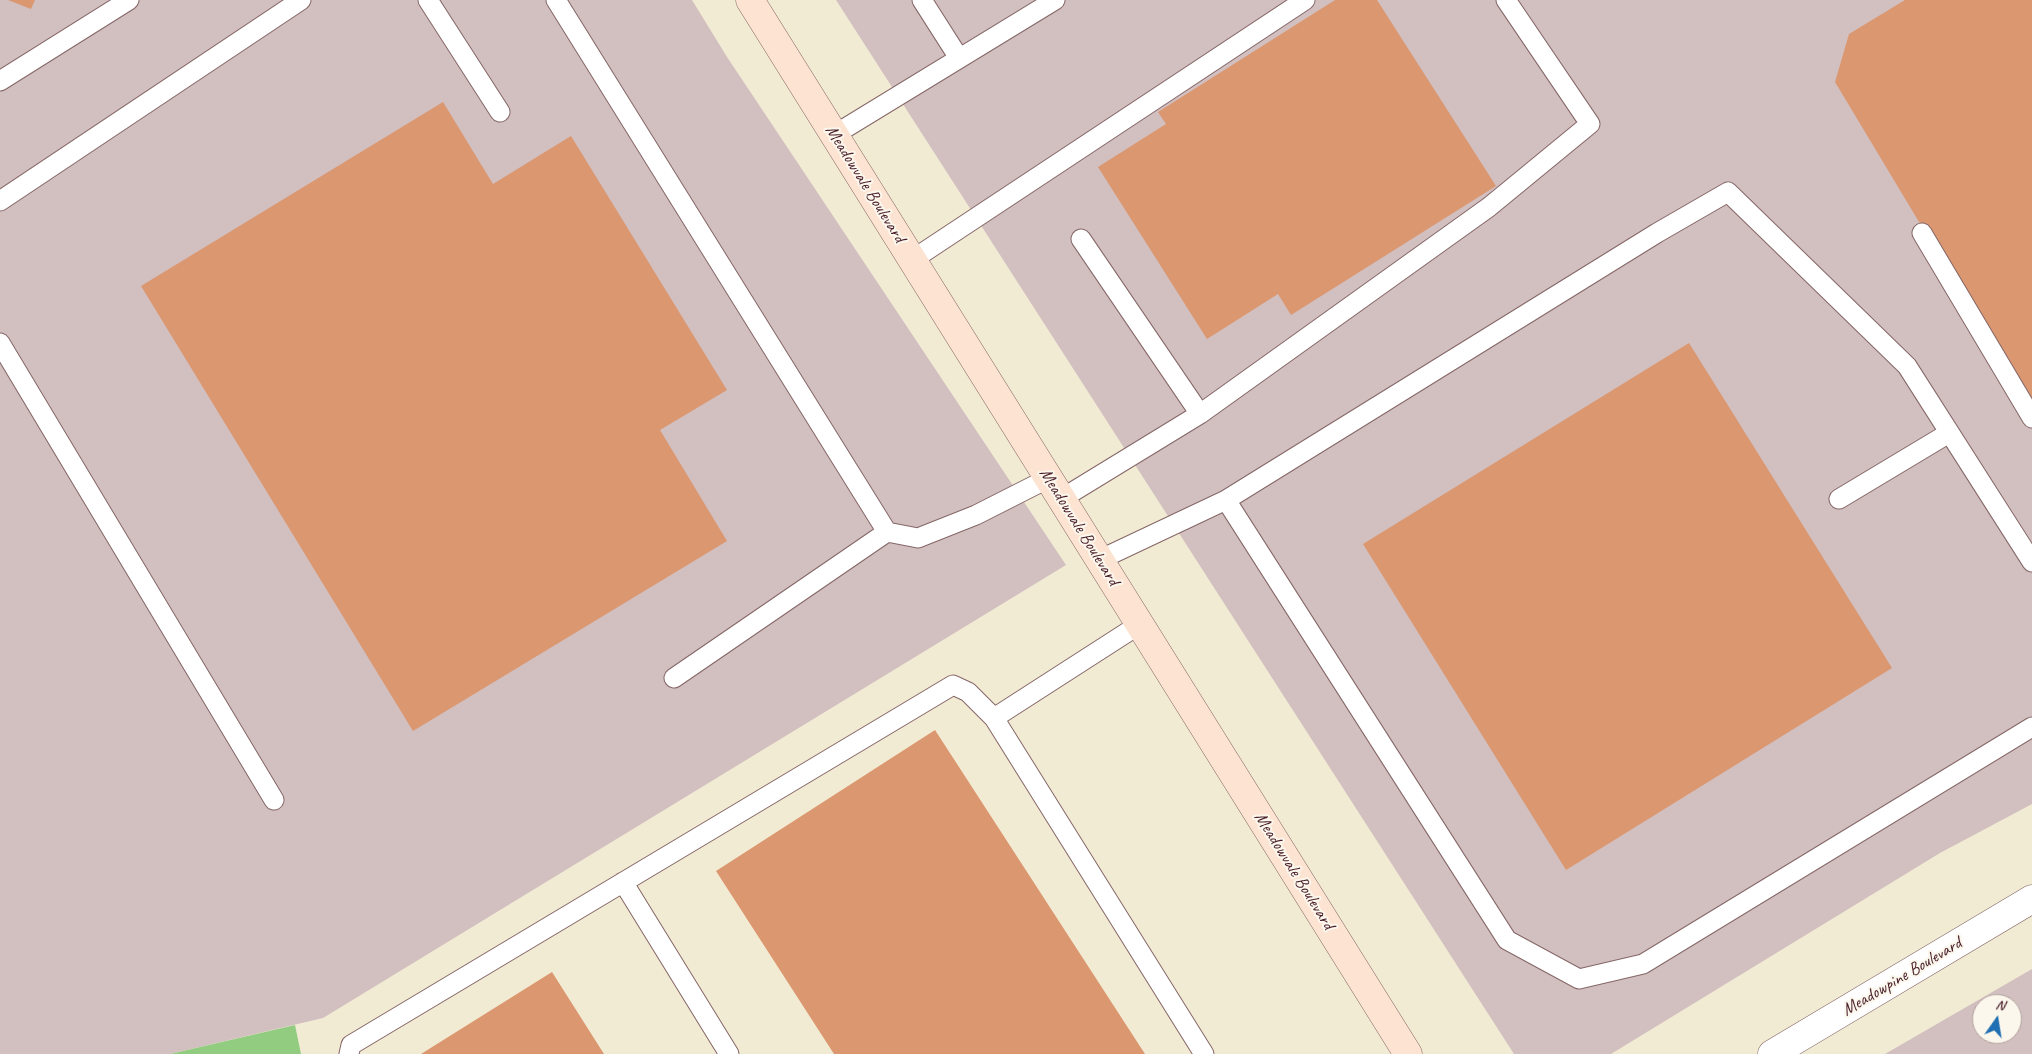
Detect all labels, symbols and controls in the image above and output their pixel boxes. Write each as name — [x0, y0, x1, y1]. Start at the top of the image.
street label: Meadowvale Boulevard — [820, 121, 910, 247]
street label: Meadowvale Boulevard — [1034, 464, 1124, 590]
street label: Meadowvale Boulevard — [1249, 808, 1339, 934]
street label: Meadowpine Boulevard — [1838, 933, 1966, 1021]
north arrow — [1972, 994, 2022, 1044]
text: N — [1994, 996, 2006, 1014]

